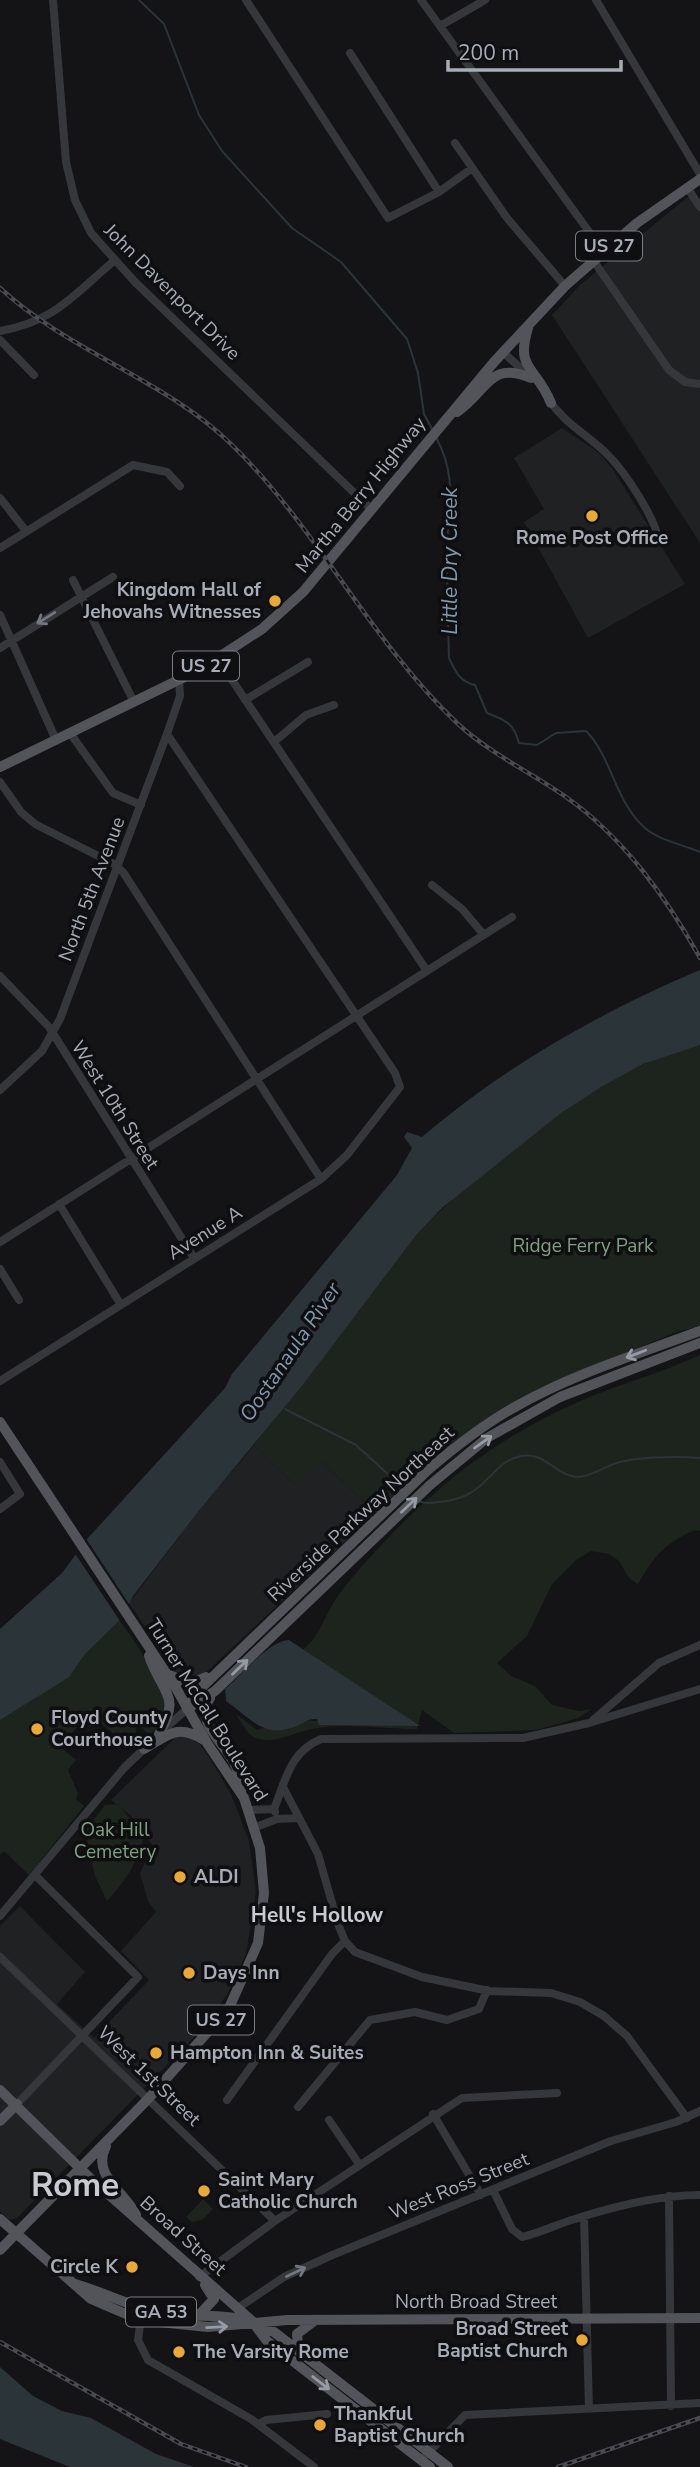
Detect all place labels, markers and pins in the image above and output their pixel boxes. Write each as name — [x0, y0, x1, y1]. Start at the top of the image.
marker: Rome Post Office — [584, 508, 600, 524]
place label: Rome Post Office — [516, 525, 668, 551]
place label: Kingdom Hall of Jehovahs Witnesses — [83, 577, 262, 625]
marker: Kingdom Hall of Jehovahs Witnesses — [267, 593, 283, 609]
place label: Floyd County Courthouse — [51, 1705, 168, 1753]
marker: Floyd County Courthouse — [29, 1721, 45, 1737]
place label: ALDI — [194, 1864, 239, 1890]
marker: ALDI — [172, 1869, 188, 1885]
place label: Days Inn — [203, 1960, 280, 1986]
marker: Days Inn — [181, 1965, 197, 1981]
place label: Hampton Inn & Suites — [170, 2040, 364, 2066]
marker: Hampton Inn & Suites — [148, 2045, 164, 2061]
place label: Saint Mary Catholic Church — [218, 2167, 358, 2215]
marker: Saint Mary Catholic Church — [196, 2183, 212, 2199]
place label: Circle K — [50, 2254, 119, 2280]
marker: Circle K — [124, 2259, 140, 2275]
place label: Broad Street Baptist Church — [437, 2316, 569, 2364]
marker: Broad Street Baptist Church — [574, 2332, 590, 2348]
place label: The Varsity Rome — [193, 2339, 349, 2365]
marker: The Varsity Rome — [171, 2344, 187, 2360]
place label: Thankful Baptist Church — [334, 2401, 465, 2449]
marker: Thankful Baptist Church — [312, 2417, 328, 2433]

